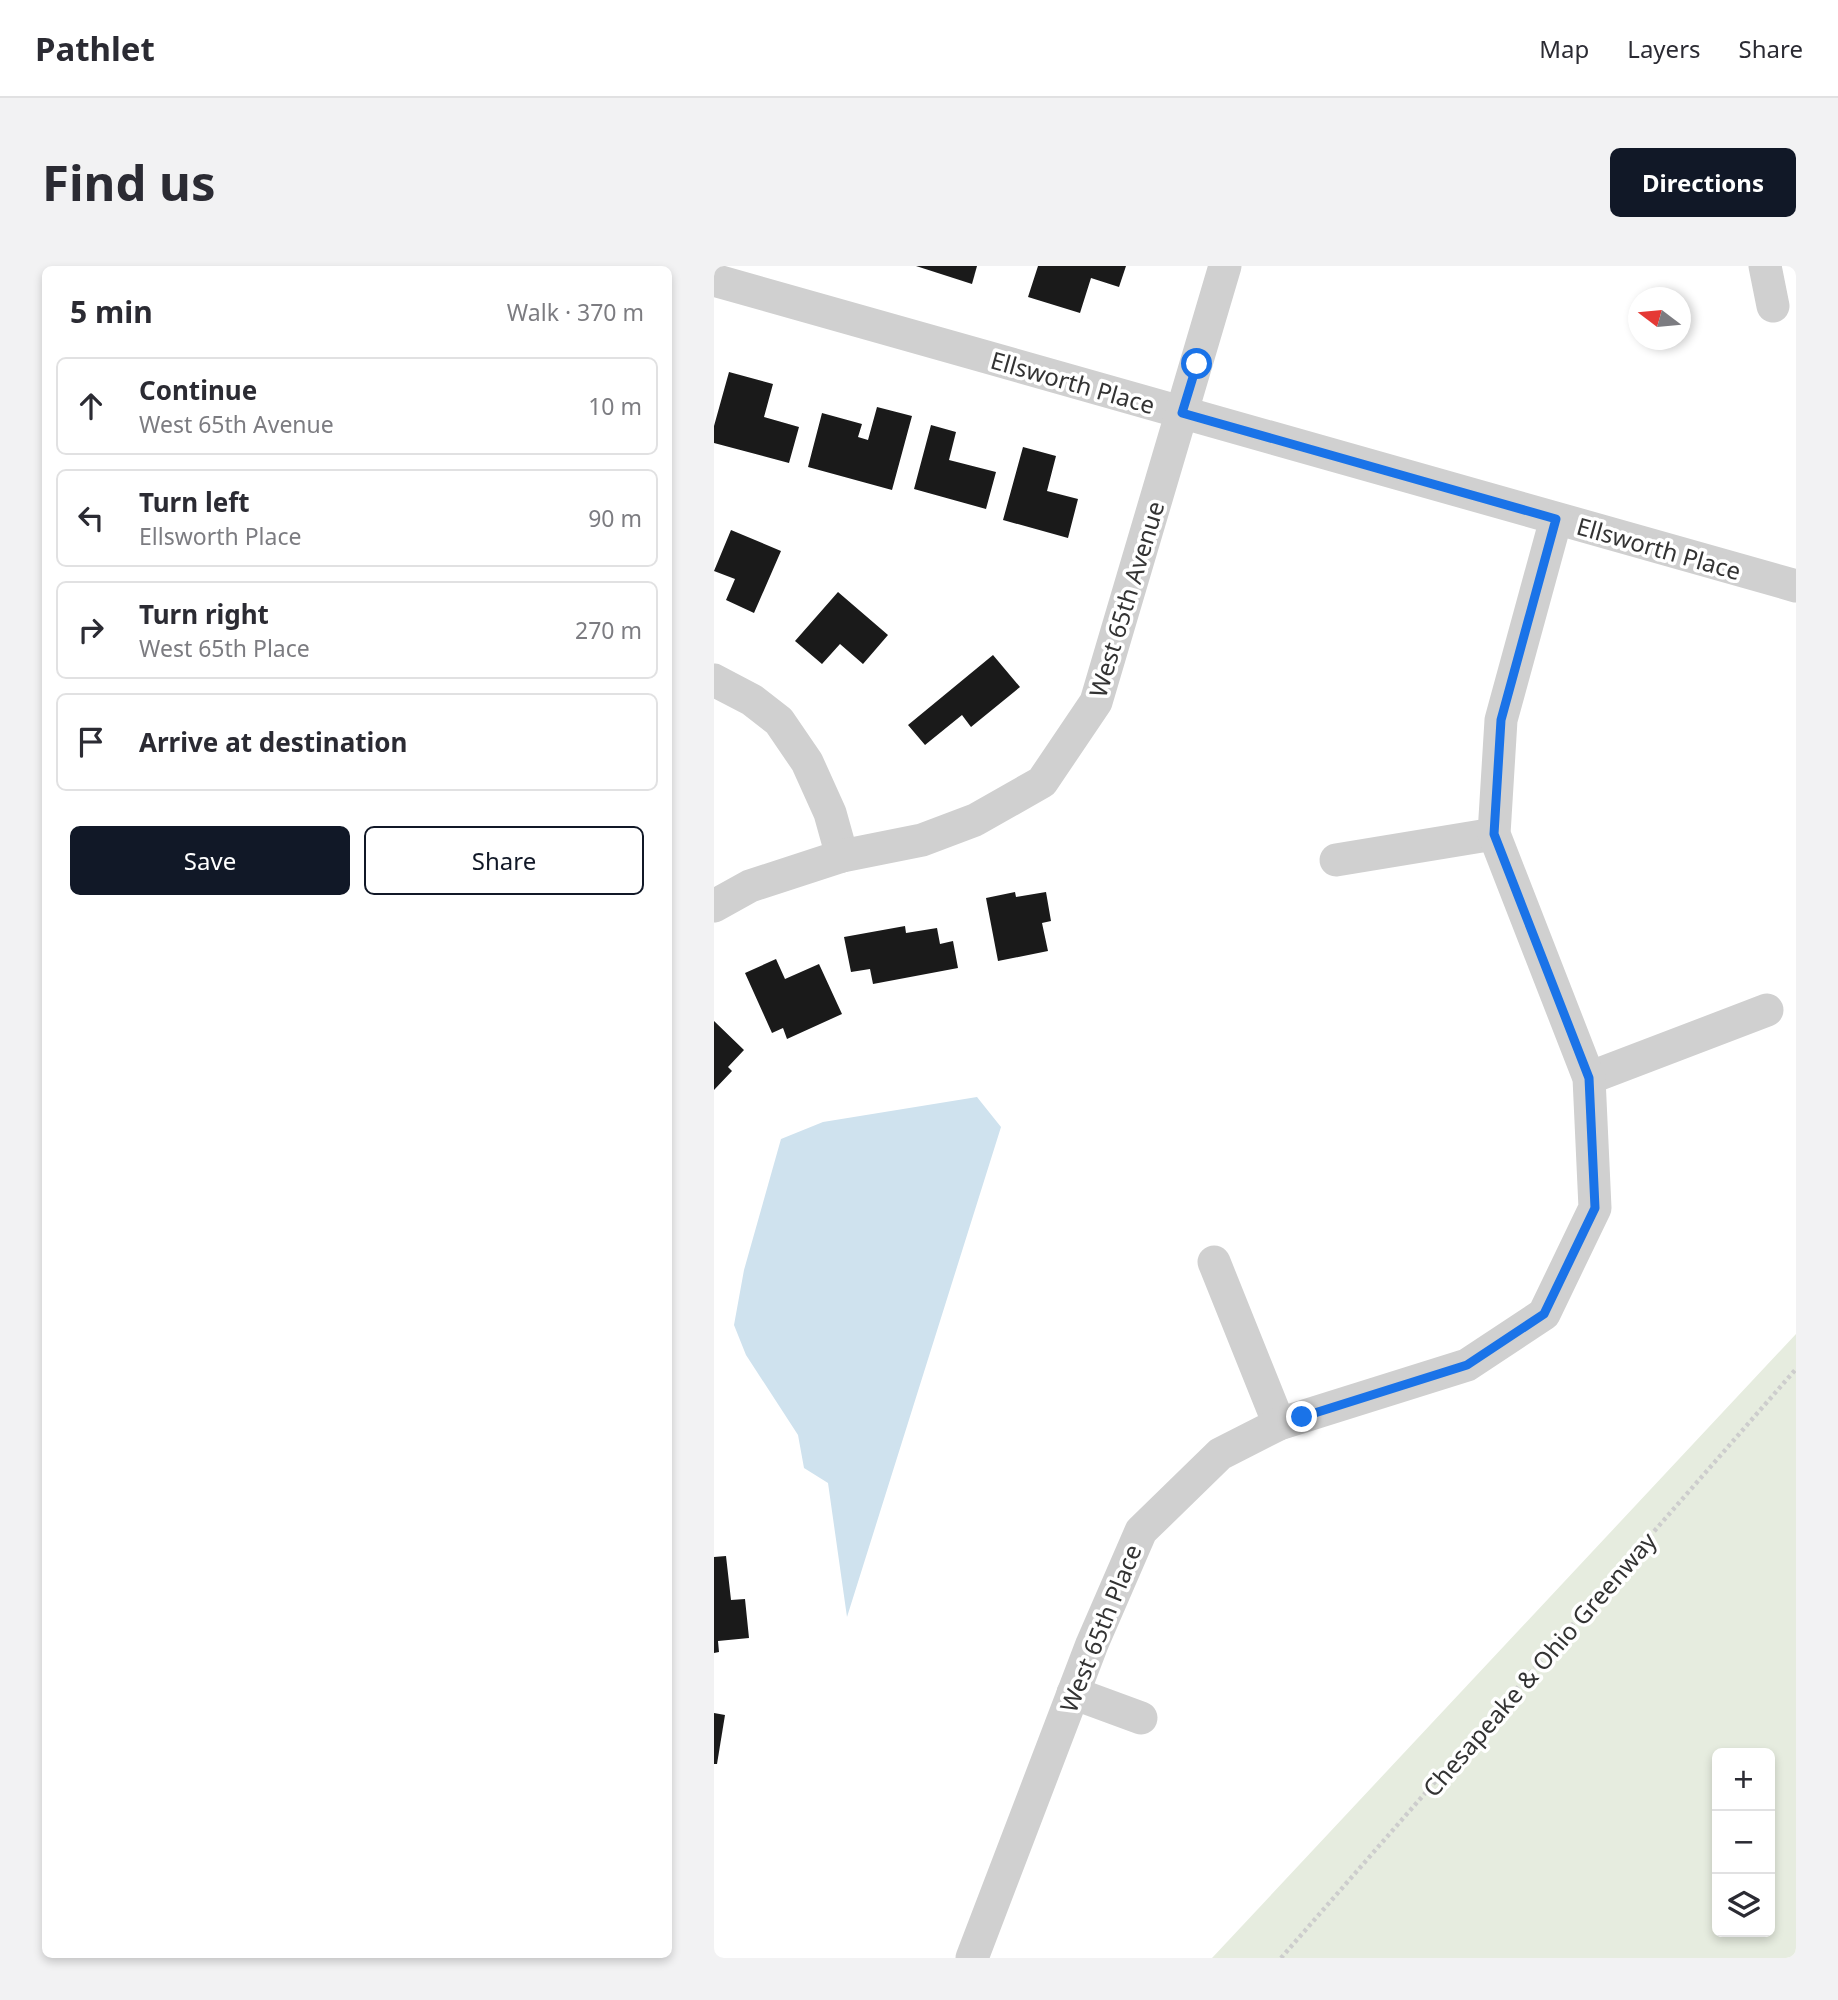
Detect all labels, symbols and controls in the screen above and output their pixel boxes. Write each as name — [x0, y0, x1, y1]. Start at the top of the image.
text: Pathlet — [35, 26, 155, 71]
text: Map — [1539, 32, 1589, 65]
text: Layers — [1627, 32, 1701, 65]
text: Share — [1739, 32, 1803, 65]
button: Directions — [1610, 148, 1796, 217]
text: Find us — [42, 149, 216, 215]
north arrow — [1628, 287, 1691, 350]
text: 5 min — [70, 291, 153, 332]
text: Walk · 370 m — [507, 296, 644, 328]
street label: Ellsworth Place — [987, 343, 1159, 421]
route start — [1181, 348, 1212, 379]
text: Continue — [139, 372, 257, 408]
icon: ahead — [72, 387, 110, 425]
text: 10 m — [588, 390, 642, 422]
text: West 65th Avenue — [139, 408, 334, 440]
text: Turn left — [139, 484, 250, 520]
street label: West 65th Avenue — [1081, 497, 1171, 701]
icon: left — [72, 499, 110, 537]
text: 90 m — [588, 502, 642, 534]
street label: Ellsworth Place — [1573, 509, 1745, 587]
text: Ellsworth Place — [139, 520, 301, 552]
text: Turn right — [139, 596, 269, 632]
icon: right — [72, 611, 110, 649]
text: 270 m — [575, 614, 642, 646]
text: West 65th Place — [139, 632, 310, 664]
icon: arrive — [72, 723, 110, 761]
text: Arrive at destination — [139, 724, 408, 760]
button: Save — [70, 826, 350, 895]
button: Share — [364, 826, 644, 895]
route end — [1286, 1401, 1317, 1432]
street label: Chesapeake & Ohio Greenway — [1415, 1524, 1664, 1803]
street label: West 65th Place — [1051, 1539, 1149, 1717]
map controls — [1712, 1748, 1775, 1937]
button: + — [1712, 1748, 1775, 1811]
button: − — [1712, 1811, 1775, 1874]
button: layers — [1712, 1874, 1775, 1937]

